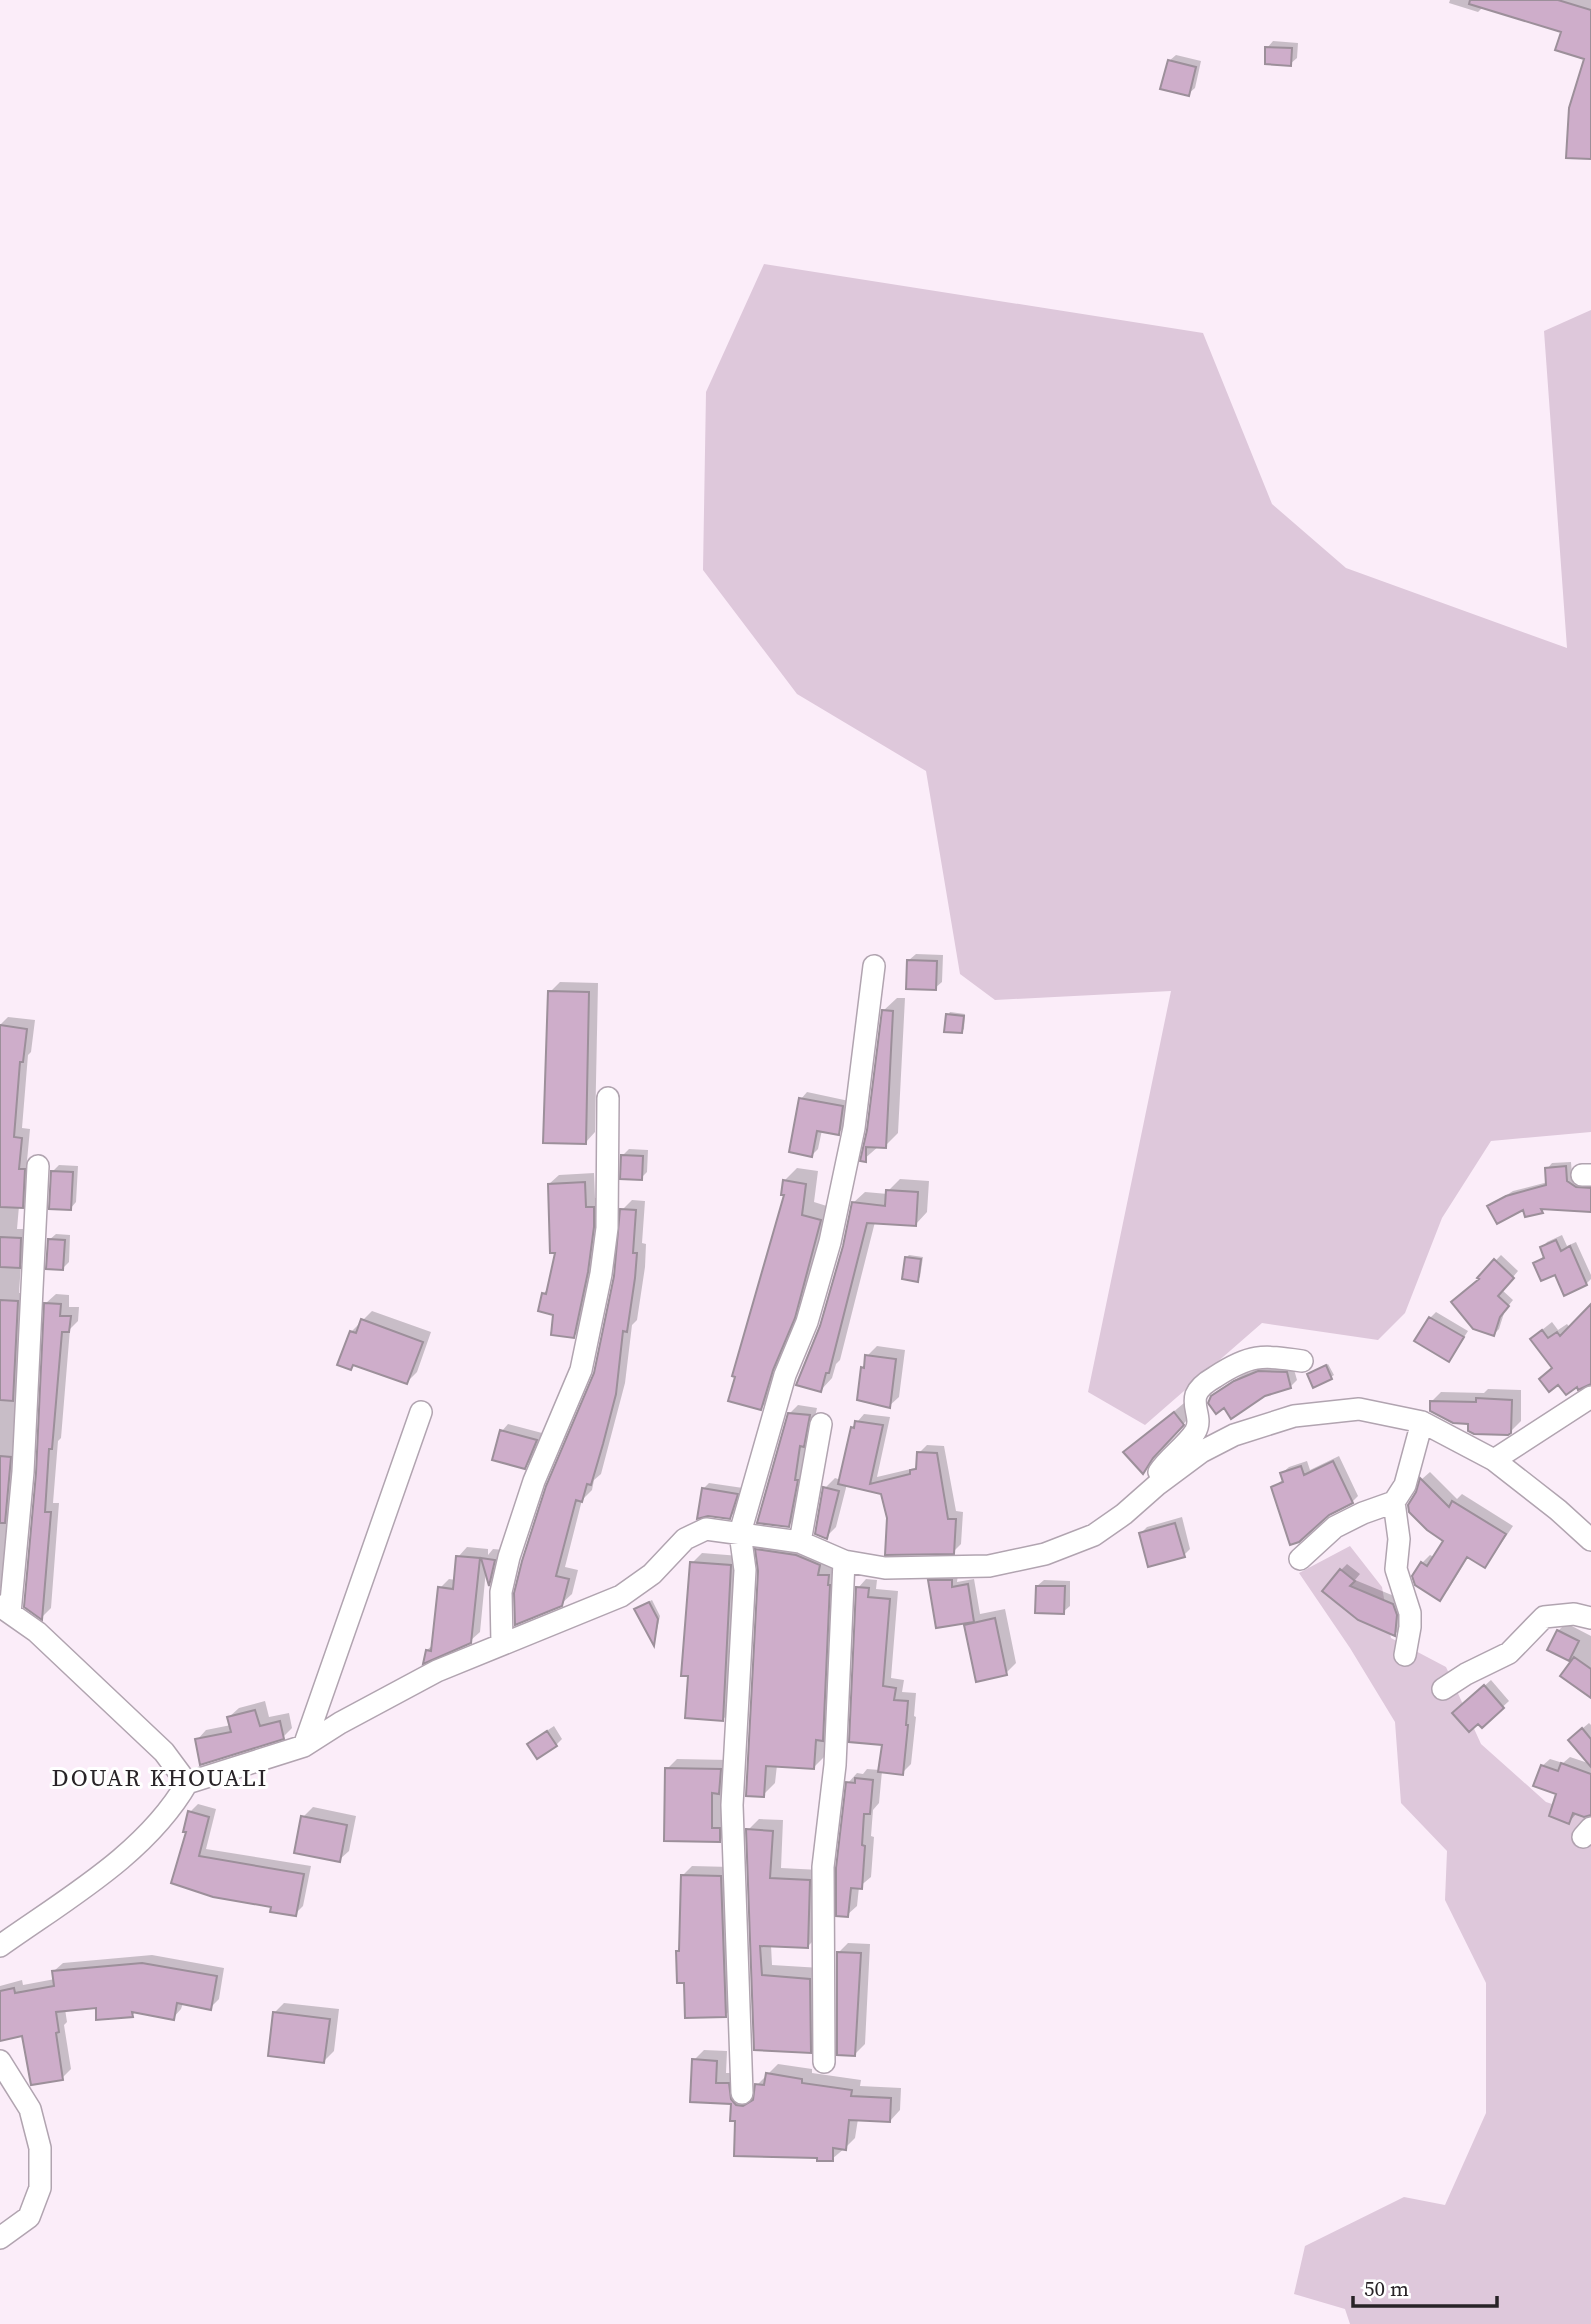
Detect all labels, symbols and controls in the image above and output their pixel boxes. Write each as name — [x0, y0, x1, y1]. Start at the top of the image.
district label: DOUAR KHOUALI — [51, 1761, 269, 1794]
scale bar — [1353, 2264, 1496, 2308]
text: 50 m — [1364, 2274, 1409, 2303]

